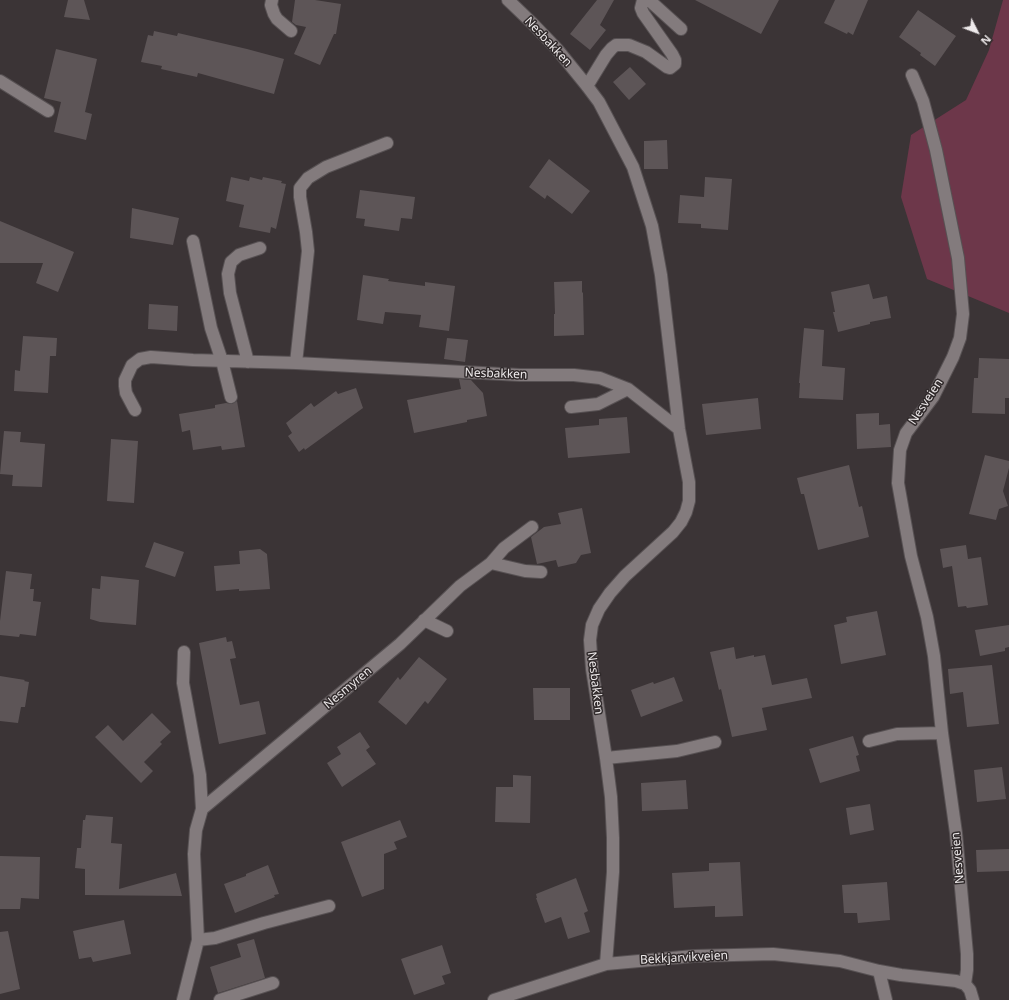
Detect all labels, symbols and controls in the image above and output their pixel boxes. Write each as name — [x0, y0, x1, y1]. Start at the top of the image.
north arrow — [957, 12, 997, 52]
street label: Nesbakken — [521, 14, 575, 70]
text: N — [978, 32, 995, 49]
street label: Nesbakken — [464, 366, 528, 382]
street label: Nesveien — [906, 376, 946, 428]
street label: Nesbakken — [584, 651, 606, 715]
street label: Nesmyren — [321, 664, 375, 712]
street label: Nesveien — [949, 832, 967, 884]
street label: Bekkjarvikveien — [640, 949, 728, 967]

